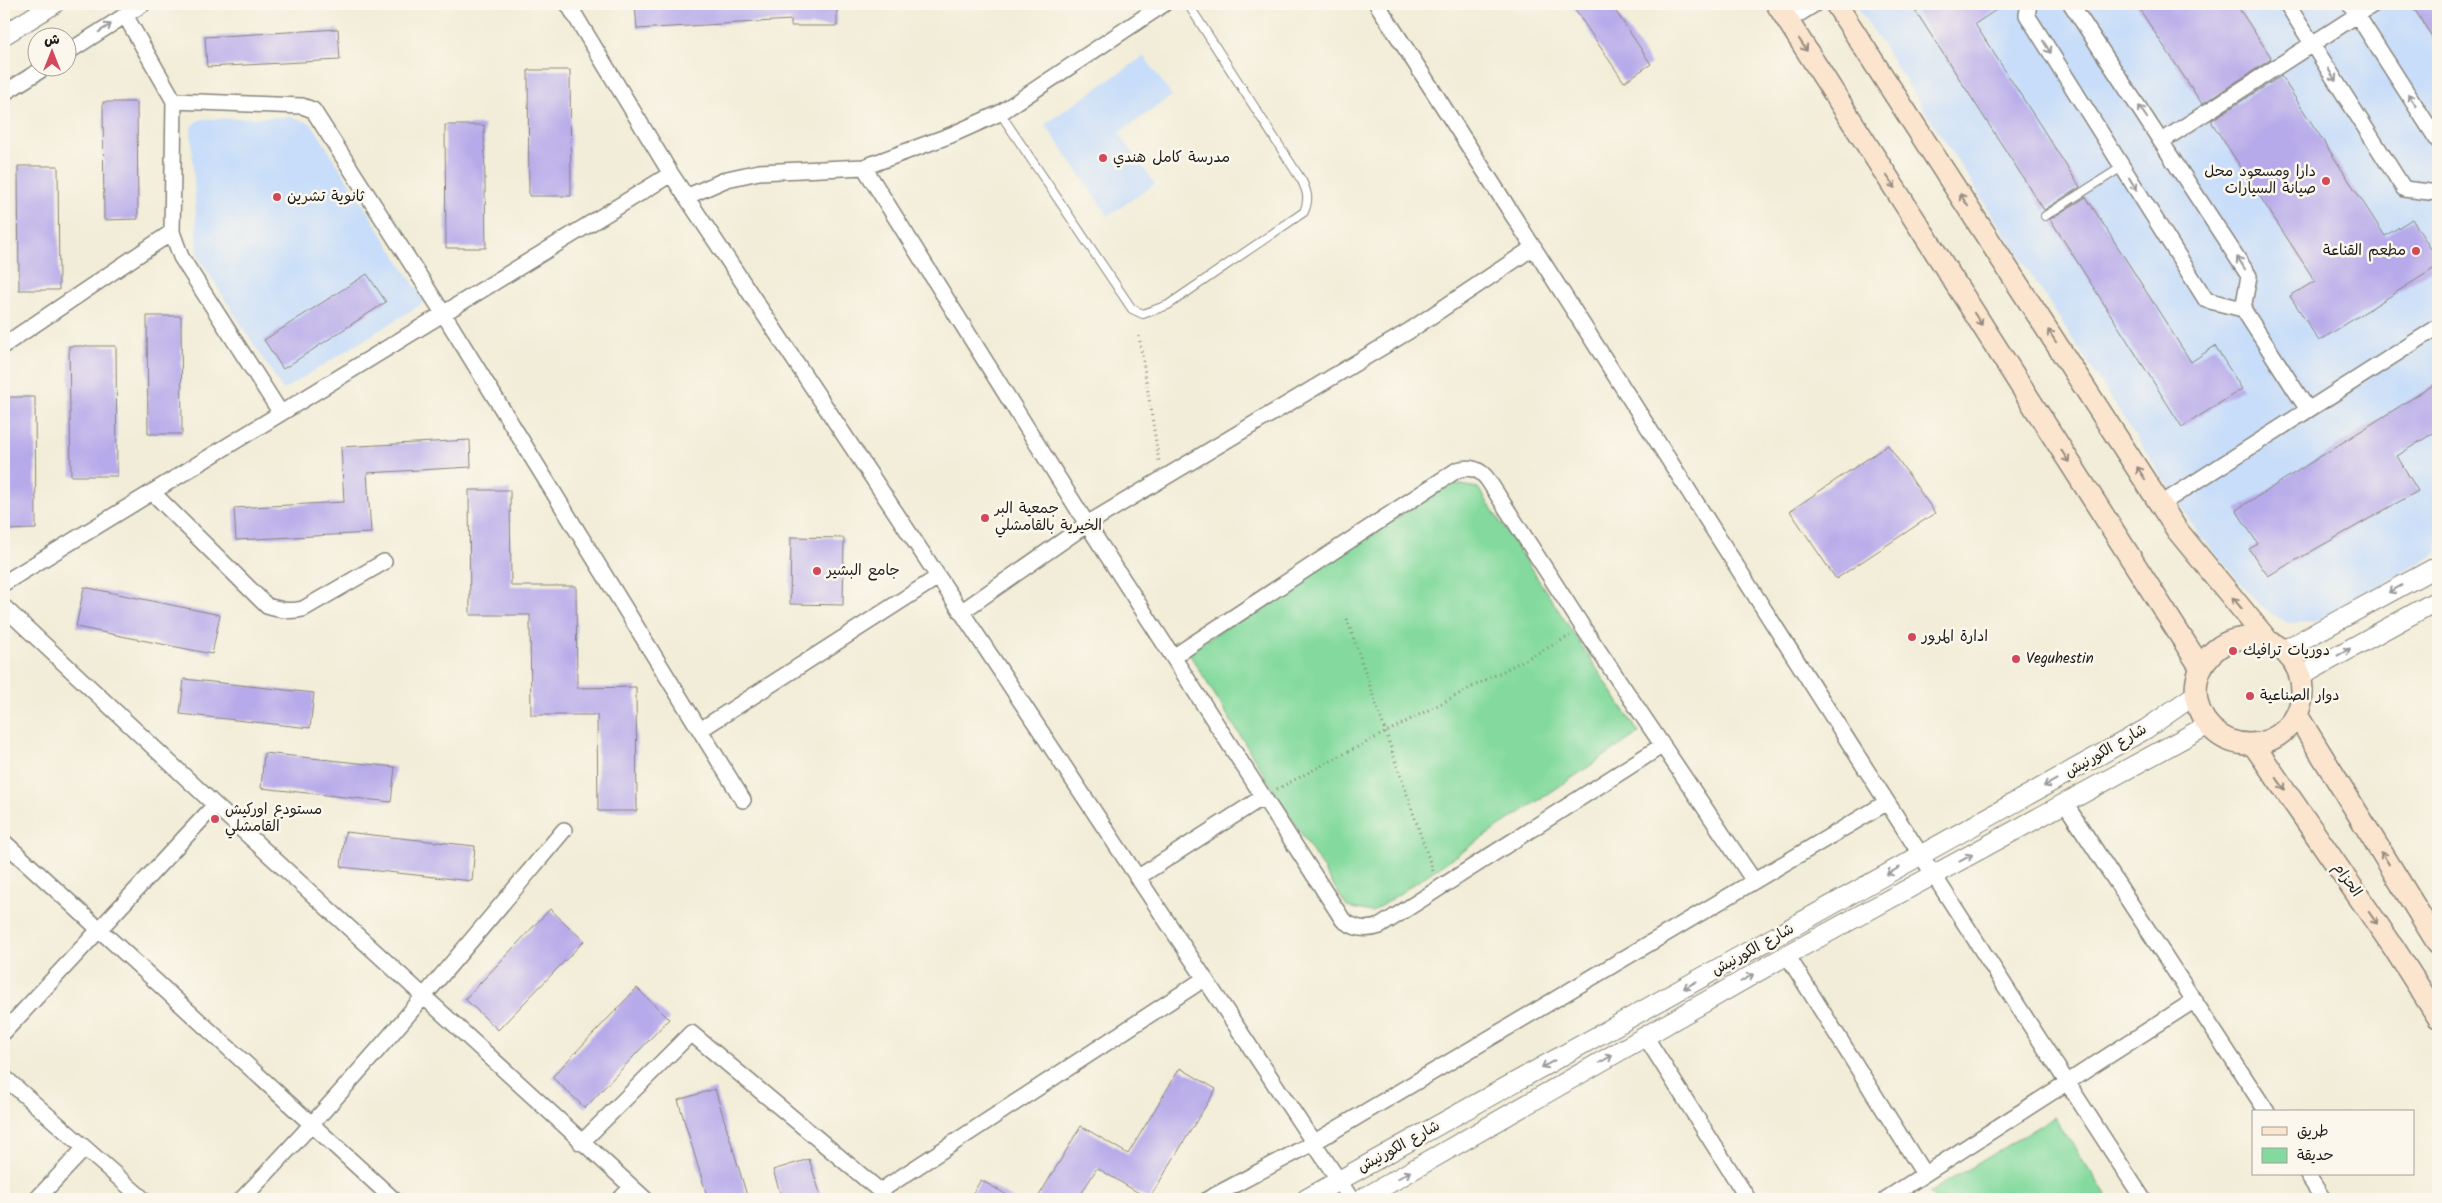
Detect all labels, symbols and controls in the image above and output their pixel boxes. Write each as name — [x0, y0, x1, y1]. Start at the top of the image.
one-way arrow — [98, 23, 112, 33]
north arrow — [28, 28, 78, 78]
text: ش — [44, 29, 60, 51]
one-way arrow — [1798, 37, 1808, 51]
one-way arrow — [2042, 39, 2052, 53]
one-way arrow — [2327, 67, 2337, 81]
one-way arrow — [2407, 93, 2417, 107]
one-way arrow — [2137, 106, 2147, 120]
place label: مدرسة كامل هندي — [1113, 146, 1230, 170]
marker: مدرسة كامل هندي — [1097, 152, 1109, 164]
place label: دارا ومسعود محل صيانة السيارات — [2204, 160, 2316, 201]
one-way arrow — [1885, 175, 1896, 189]
marker: دارا ومسعود محل صيانة السيارات — [2320, 175, 2332, 187]
one-way arrow — [2129, 177, 2139, 191]
place label: ثانوية تشرين — [287, 185, 365, 209]
marker: ثانوية تشرين — [271, 191, 283, 203]
one-way arrow — [1958, 193, 1969, 207]
place label: مطعم القناعة — [2323, 239, 2406, 263]
marker: مطعم القناعة — [2410, 245, 2422, 257]
one-way arrow — [2236, 256, 2246, 270]
one-way arrow — [1973, 312, 1983, 326]
one-way arrow — [2047, 330, 2057, 344]
one-way arrow — [2060, 449, 2070, 463]
one-way arrow — [2135, 466, 2145, 480]
place label: جمعية البر الخيرية بالقامشلي — [993, 497, 1102, 538]
marker: جمعية البر الخيرية بالقامشلي — [979, 512, 991, 524]
place label: جامع البشير — [825, 559, 900, 583]
marker: جامع البشير — [811, 565, 823, 577]
one-way arrow — [2388, 584, 2403, 594]
one-way arrow — [2232, 597, 2243, 610]
place label: ادارة المرور — [1921, 625, 1988, 649]
marker: ادارة المرور — [1906, 631, 1918, 643]
place label: دوريات ترافيك — [2243, 639, 2330, 663]
marker: دوريات ترافيك — [2227, 645, 2239, 657]
place label: Veguhestin — [2026, 647, 2094, 671]
one-way arrow — [2336, 647, 2350, 657]
marker: Veguhestin — [2010, 653, 2022, 665]
place label: دوار الصناعية — [2260, 684, 2340, 708]
marker: دوار الصناعية — [2244, 690, 2256, 702]
street label: شارع الكورنيش — [2061, 718, 2151, 784]
one-way arrow — [2276, 777, 2286, 791]
one-way arrow — [2043, 779, 2058, 789]
place label: مستودع اوركيش القامشلي — [225, 798, 322, 839]
marker: مستودع اوركيش القامشلي — [209, 813, 221, 825]
one-way arrow — [2380, 851, 2390, 865]
one-way arrow — [1958, 853, 1973, 862]
street label: الحزام — [2326, 858, 2368, 902]
one-way arrow — [1886, 867, 1901, 877]
one-way arrow — [2368, 911, 2378, 925]
street label: شارع الكورنيش — [1707, 917, 1799, 983]
one-way arrow — [1739, 973, 1754, 983]
one-way arrow — [1683, 980, 1698, 990]
one-way arrow — [1598, 1053, 1612, 1063]
one-way arrow — [1541, 1060, 1556, 1069]
legend — [2252, 1110, 2414, 1176]
street label: شارع الكورنيش — [1353, 1114, 1445, 1180]
text: طريق — [2297, 1120, 2329, 1144]
text: حديقة — [2297, 1144, 2334, 1168]
one-way arrow — [1397, 1169, 1411, 1179]

